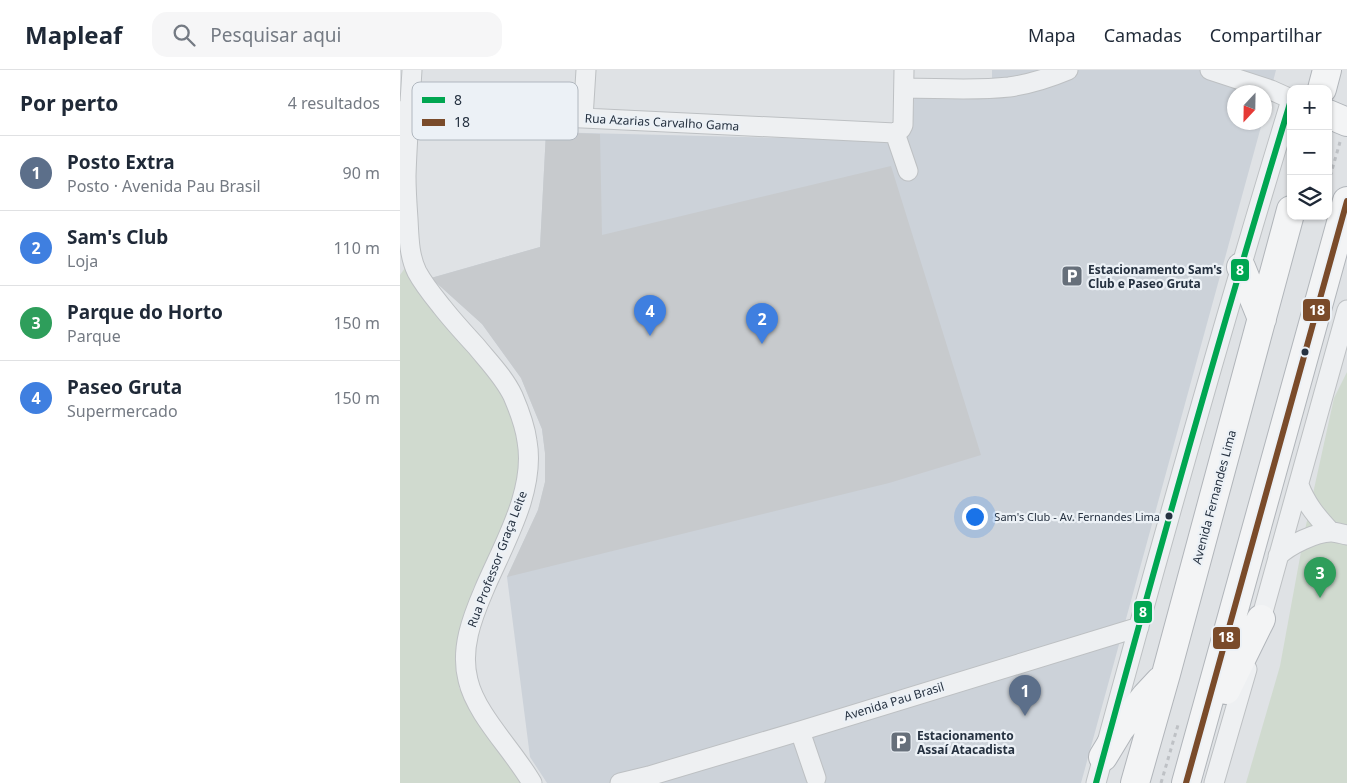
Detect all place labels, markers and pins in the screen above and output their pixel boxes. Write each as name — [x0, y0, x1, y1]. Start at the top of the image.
place label: Estacionamento Sam's Club e Paseo Gruta — [1088, 261, 1222, 292]
parking icon: Estacionamento Sam's Club e Paseo Gruta — [1060, 264, 1084, 288]
pin: 4 — [634, 295, 666, 336]
pin: 2 — [746, 303, 778, 344]
unlabelled marker — [1300, 347, 1310, 357]
place label: Sam's Club - Av. Fernandes Lima — [994, 509, 1160, 524]
marker: Sam's Club - Av. Fernandes Lima — [1164, 511, 1174, 521]
pin: 3 — [1304, 557, 1336, 598]
pin: 1 — [1009, 675, 1041, 716]
place label: Estacionamento Assaí Atacadista — [917, 727, 1015, 758]
parking icon: Estacionamento Assaí Atacadista — [889, 730, 913, 754]

